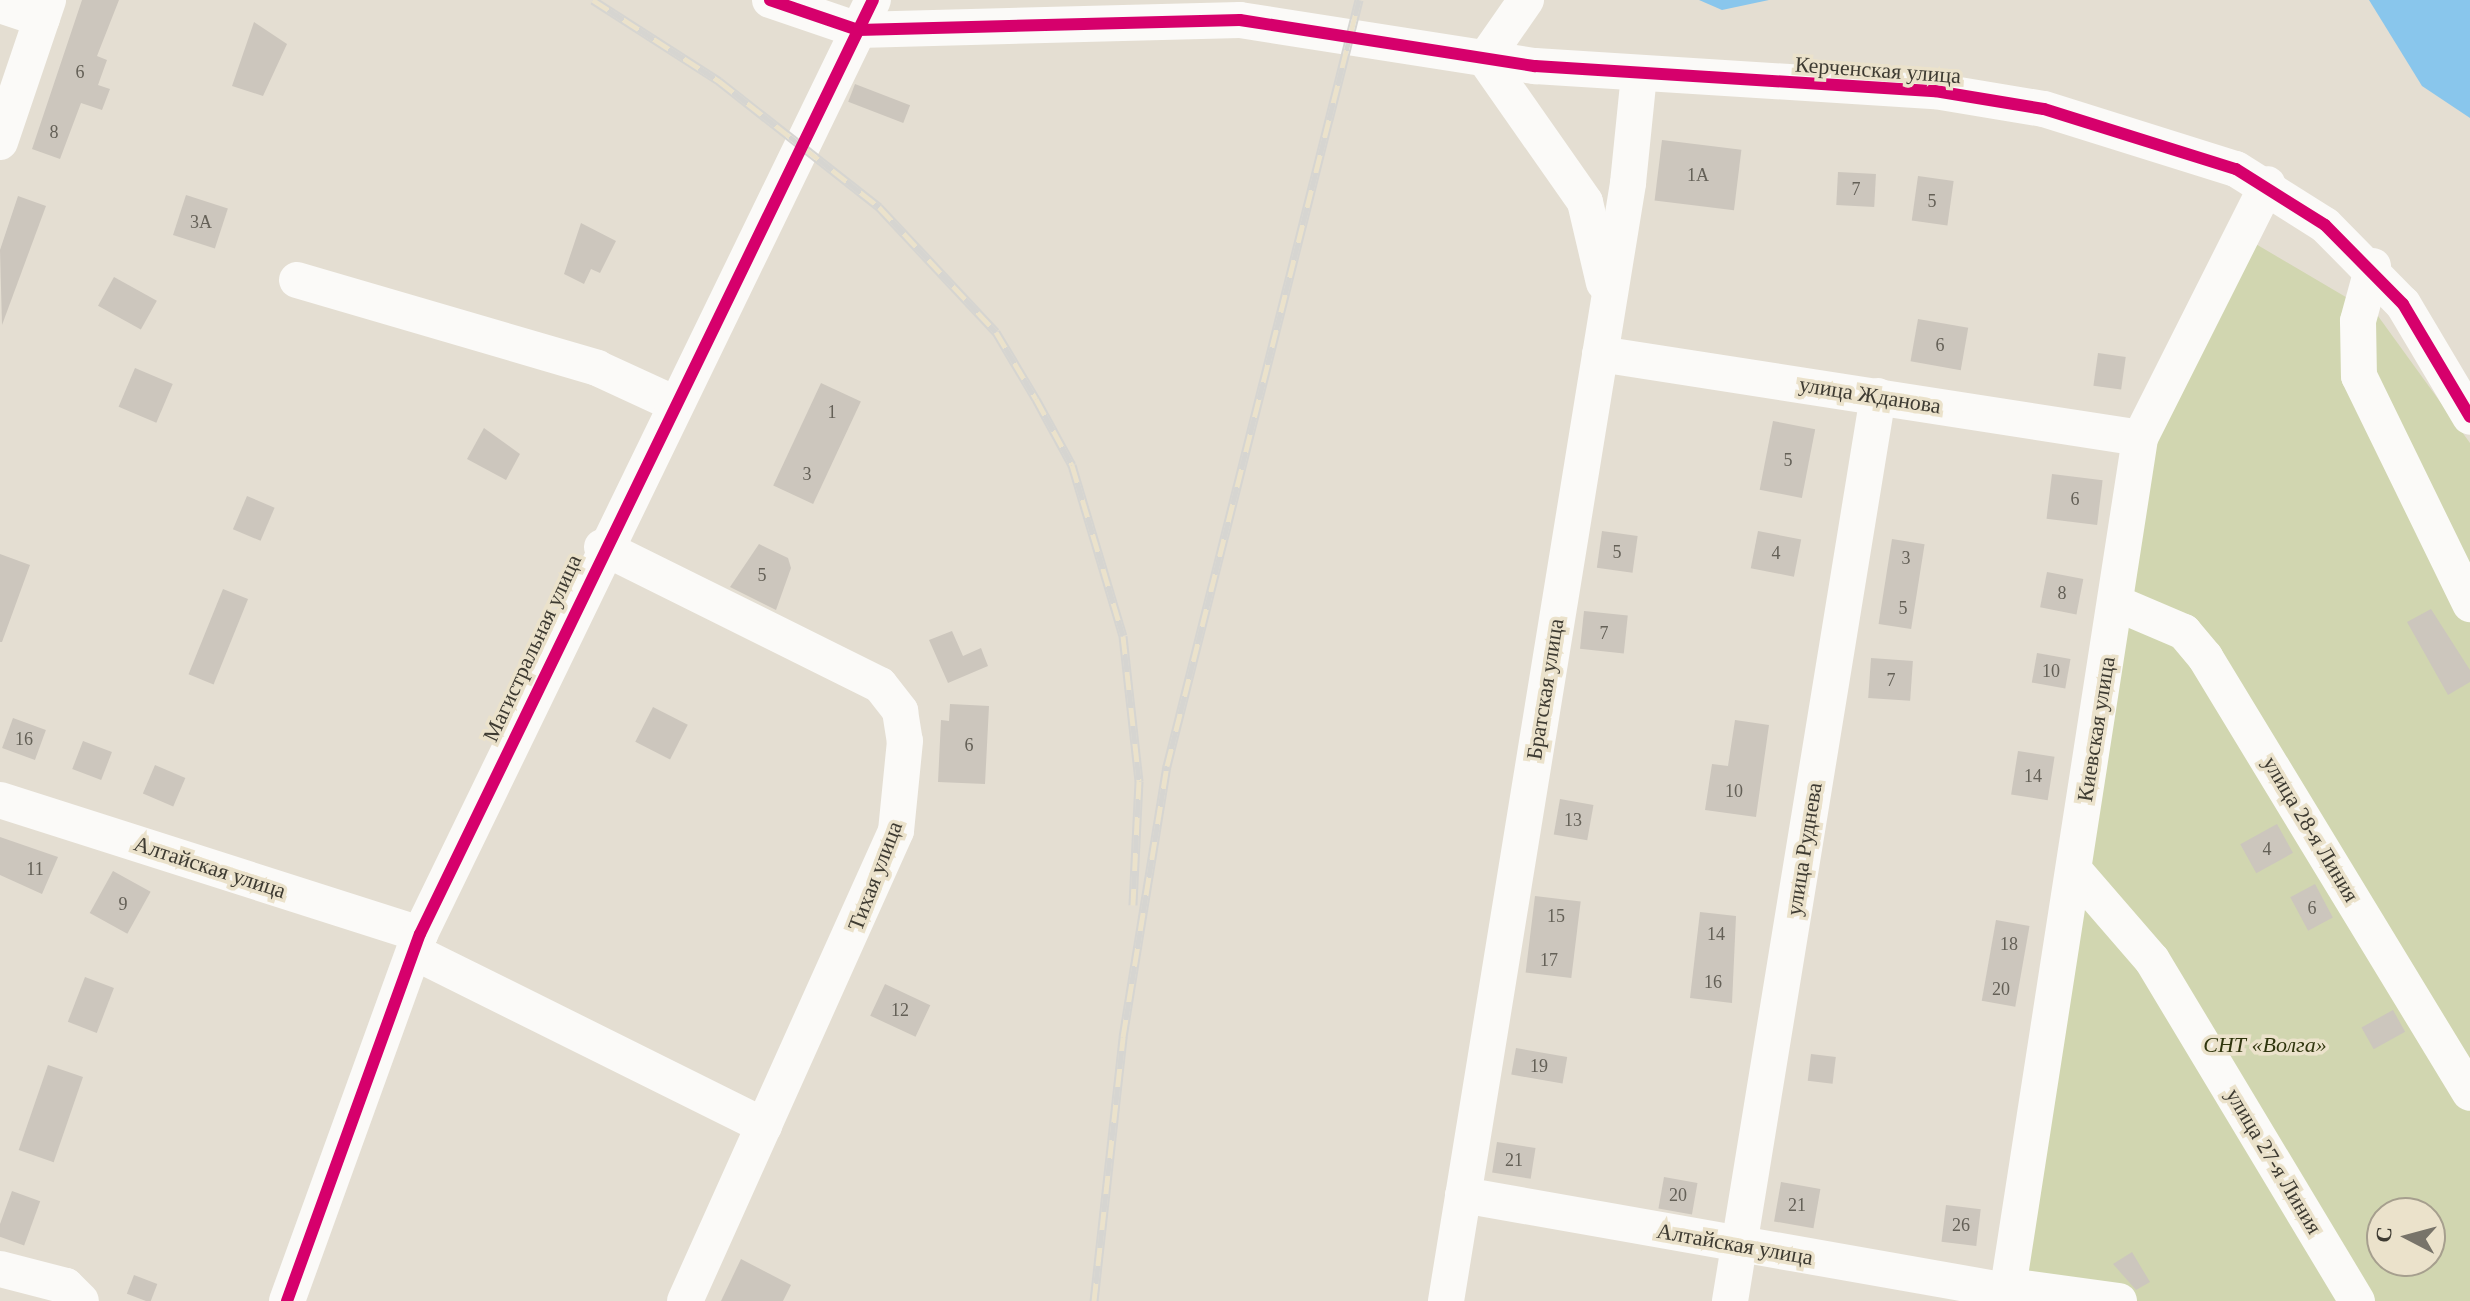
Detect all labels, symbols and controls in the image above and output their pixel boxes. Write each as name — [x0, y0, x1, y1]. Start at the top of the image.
street label: Керченская улица — [1794, 51, 1962, 89]
house number: 6 — [76, 61, 84, 83]
house number: 8 — [50, 121, 58, 143]
house number: 1А — [1687, 164, 1709, 186]
house number: 7 — [1852, 178, 1860, 200]
house number: 5 — [1928, 190, 1936, 212]
house number: 3А — [190, 211, 212, 233]
house number: 6 — [1936, 334, 1944, 356]
street label: улица Жданова — [1797, 371, 1943, 419]
house number: 1 — [828, 401, 836, 423]
house number: 5 — [1784, 449, 1792, 471]
house number: 3 — [802, 463, 812, 485]
house number: 6 — [2070, 488, 2080, 510]
house number: 5 — [1612, 541, 1622, 563]
house number: 4 — [1772, 542, 1780, 564]
house number: 3 — [1902, 547, 1910, 569]
street label: Магистральная улица — [477, 550, 587, 746]
house number: 5 — [758, 564, 766, 586]
house number: 8 — [2058, 582, 2066, 604]
house number: 5 — [1898, 597, 1908, 619]
street label: Братская улица — [1521, 617, 1569, 761]
house number: 7 — [1600, 622, 1608, 644]
street label: Киевская улица — [2072, 655, 2120, 803]
house number: 10 — [2042, 660, 2060, 682]
house number: 7 — [1886, 669, 1896, 691]
house number: 16 — [15, 728, 33, 750]
house number: 6 — [964, 734, 974, 756]
street label: улица 28-я Линия — [2257, 751, 2365, 907]
house number: 14 — [2024, 765, 2042, 787]
house number: 10 — [1725, 780, 1743, 802]
street label: улица Руднева — [1780, 781, 1828, 917]
house number: 13 — [1564, 809, 1582, 831]
street label: Тихая улица — [842, 818, 908, 934]
street label: Алтайская улица — [131, 830, 289, 904]
house number: 4 — [2262, 838, 2272, 860]
house number: 11 — [26, 858, 44, 880]
house number: 9 — [118, 893, 128, 915]
house number: 6 — [2308, 897, 2316, 919]
house number: 15 — [1547, 905, 1565, 927]
house number: 14 — [1707, 923, 1725, 945]
house number: 18 — [2000, 933, 2018, 955]
house number: 17 — [1540, 949, 1558, 971]
house number: 16 — [1704, 971, 1722, 993]
house number: 20 — [1992, 978, 2010, 1000]
house number: 12 — [891, 999, 909, 1021]
park label: СНТ «Волга» — [2203, 1032, 2327, 1058]
house number: 19 — [1530, 1055, 1548, 1077]
street label: улица 27-я Линия — [2220, 1083, 2328, 1239]
house number: 21 — [1505, 1149, 1523, 1171]
house number: 20 — [1669, 1184, 1687, 1206]
house number: 21 — [1788, 1194, 1806, 1216]
north arrow — [2366, 1197, 2446, 1277]
house number: 26 — [1952, 1214, 1970, 1236]
street label: Алтайская улица — [1655, 1217, 1815, 1271]
text: С — [2370, 1225, 2397, 1244]

